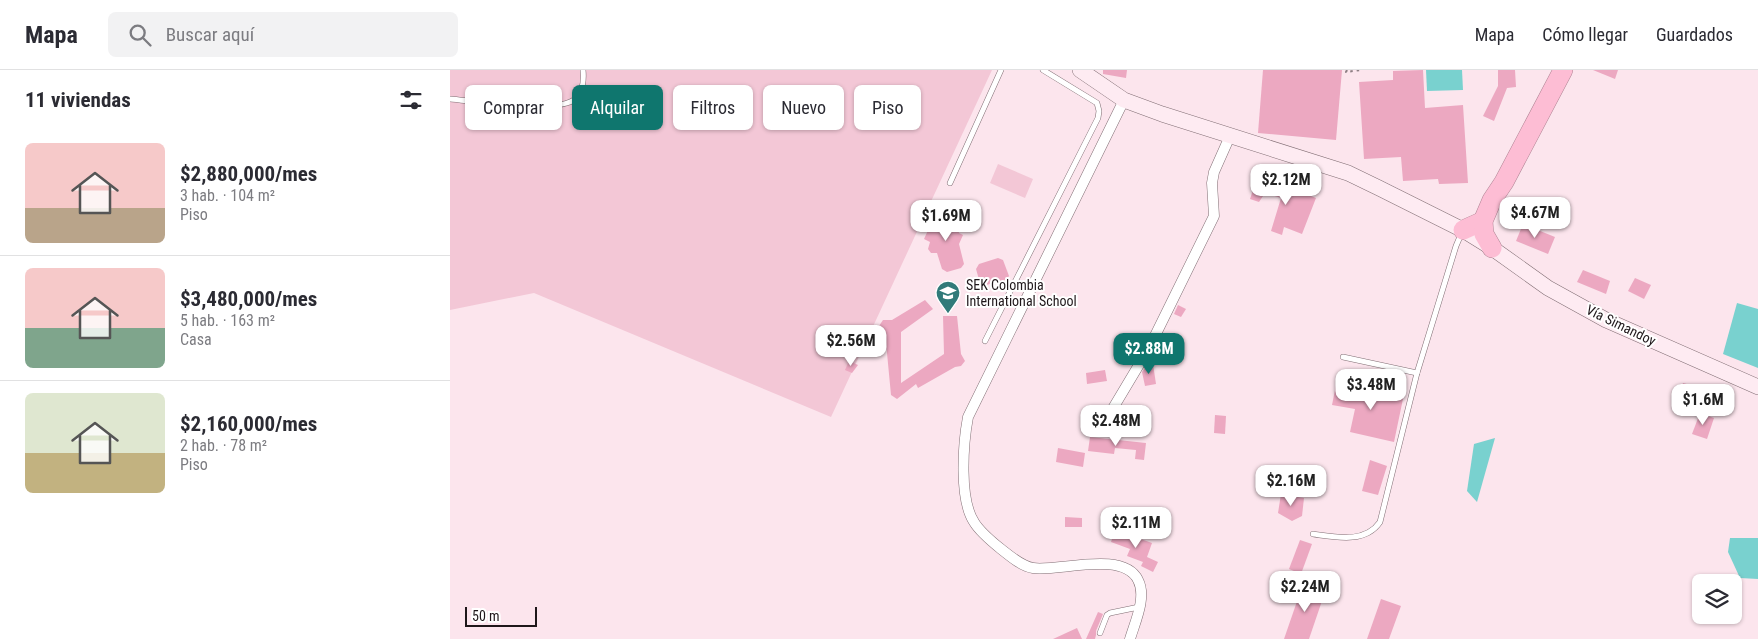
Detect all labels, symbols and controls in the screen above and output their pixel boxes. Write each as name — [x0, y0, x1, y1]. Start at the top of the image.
search box — [108, 12, 458, 57]
text: Mapa — [25, 21, 78, 49]
icon: search — [126, 21, 154, 49]
text: Buscar aquí — [166, 23, 254, 46]
text: Mapa — [1475, 24, 1514, 45]
text: Cómo llegar — [1542, 24, 1628, 45]
text: Guardados — [1656, 24, 1733, 45]
chip: Comprar — [465, 85, 562, 130]
chip: Alquilar — [572, 85, 663, 130]
chip: Filtros — [673, 85, 753, 130]
chip: Nuevo — [763, 85, 844, 130]
chip: Piso — [854, 85, 921, 130]
icon: filters — [397, 86, 425, 114]
text: 11 viviendas — [25, 88, 131, 112]
text: $2,880,000/mes — [180, 162, 317, 186]
icon: home — [65, 163, 125, 223]
pin: $2.12M — [1245, 164, 1327, 206]
text: $2.12M — [1261, 170, 1311, 189]
text: 3 hab. · 104 m² — [180, 186, 275, 205]
pin: $4.67M — [1494, 196, 1576, 239]
pin: $1.69M — [905, 200, 987, 242]
text: $4.67M — [1510, 203, 1560, 222]
text: Piso — [180, 205, 208, 224]
text: $1.69M — [921, 206, 971, 225]
place label: SEK Colombia International School — [966, 277, 1077, 309]
school or university icon: SEK Colombia International School — [935, 280, 961, 314]
text: $3,480,000/mes — [180, 287, 317, 311]
icon: home — [65, 288, 125, 348]
street label: Vía Simandoy — [1584, 301, 1658, 349]
text: 5 hab. · 163 m² — [180, 311, 275, 330]
pin: $2.56M — [810, 324, 892, 367]
text: Casa — [180, 330, 212, 349]
text: $2.56M — [826, 331, 876, 350]
pin: $2.88M — [1108, 332, 1190, 375]
text: $2.88M — [1124, 339, 1174, 358]
pin: $3.48M — [1330, 368, 1412, 411]
text: $3.48M — [1346, 375, 1396, 394]
pin: $1.6M — [1668, 384, 1738, 426]
text: $1.6M — [1682, 390, 1724, 409]
pin: $2.48M — [1075, 404, 1157, 447]
text: $2.48M — [1091, 411, 1141, 430]
text: $2,160,000/mes — [180, 412, 317, 436]
icon: home — [65, 413, 125, 473]
text: 2 hab. · 78 m² — [180, 436, 267, 455]
text: Piso — [180, 455, 208, 474]
pin: $2.16M — [1250, 464, 1332, 507]
text: $2.16M — [1266, 471, 1316, 490]
pin: $2.11M — [1095, 506, 1177, 549]
text: $2.11M — [1111, 513, 1161, 532]
pin: $2.24M — [1264, 570, 1346, 613]
map controls — [1692, 574, 1742, 624]
button: layers — [1692, 574, 1742, 624]
text: $2.24M — [1280, 577, 1330, 596]
scale bar — [465, 604, 538, 627]
text: 50 m — [472, 608, 500, 624]

